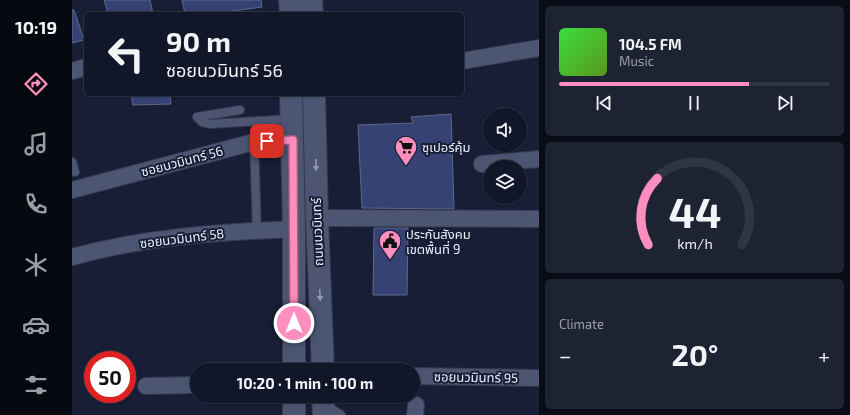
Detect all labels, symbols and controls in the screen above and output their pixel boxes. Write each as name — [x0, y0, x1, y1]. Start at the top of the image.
text: 10:19 — [15, 16, 57, 38]
text: 90 m — [166, 24, 231, 58]
icon: left — [100, 28, 152, 80]
text: 104.5 FM — [619, 35, 682, 53]
text: Music — [619, 53, 654, 69]
text: ซอยนวมินทร์ 56 — [166, 59, 283, 81]
icon: directions — [22, 70, 50, 98]
icon: previous — [593, 92, 615, 114]
icon: pause — [683, 92, 705, 114]
icon: next — [774, 92, 796, 114]
map controls — [483, 108, 527, 204]
button: sound — [483, 108, 527, 152]
pin — [250, 124, 284, 158]
icon: music — [22, 130, 50, 158]
icon: arrive — [256, 130, 278, 152]
supermarket icon: ซุเปอร์คุ้ม — [393, 134, 419, 167]
place label: ซุเปอร์คุ้ม — [422, 139, 471, 155]
street label: ซอยนวมินทร์ 56 — [139, 142, 225, 180]
one-way arrow — [312, 159, 319, 171]
button: layers — [483, 160, 527, 204]
text: 44 — [668, 186, 721, 236]
icon: phone — [22, 190, 50, 218]
street label: ถนนนวมินทร์ — [308, 197, 326, 266]
street label: ซอยนวมินทร์ 58 — [139, 225, 225, 251]
place label: ประกันสังคม เขตพื้นที่ 9 — [406, 226, 471, 257]
public building icon: ประกันสังคม เขตพื้นที่ 9 — [377, 228, 403, 261]
text: km/h — [677, 235, 712, 252]
icon: climate — [22, 251, 50, 279]
one-way arrow — [316, 289, 323, 301]
position arrow — [273, 302, 315, 344]
icon: car — [22, 311, 50, 339]
text: Climate — [559, 316, 604, 332]
text: 20° — [672, 336, 718, 372]
text: − — [559, 342, 572, 368]
text: + — [818, 342, 830, 368]
speed limit sign: 50 — [84, 351, 136, 403]
street label: ซอยนวมินทร์ 95 — [434, 368, 518, 386]
icon: filters — [22, 371, 50, 399]
text: 10:20 · 1 min · 100 m — [237, 374, 373, 392]

